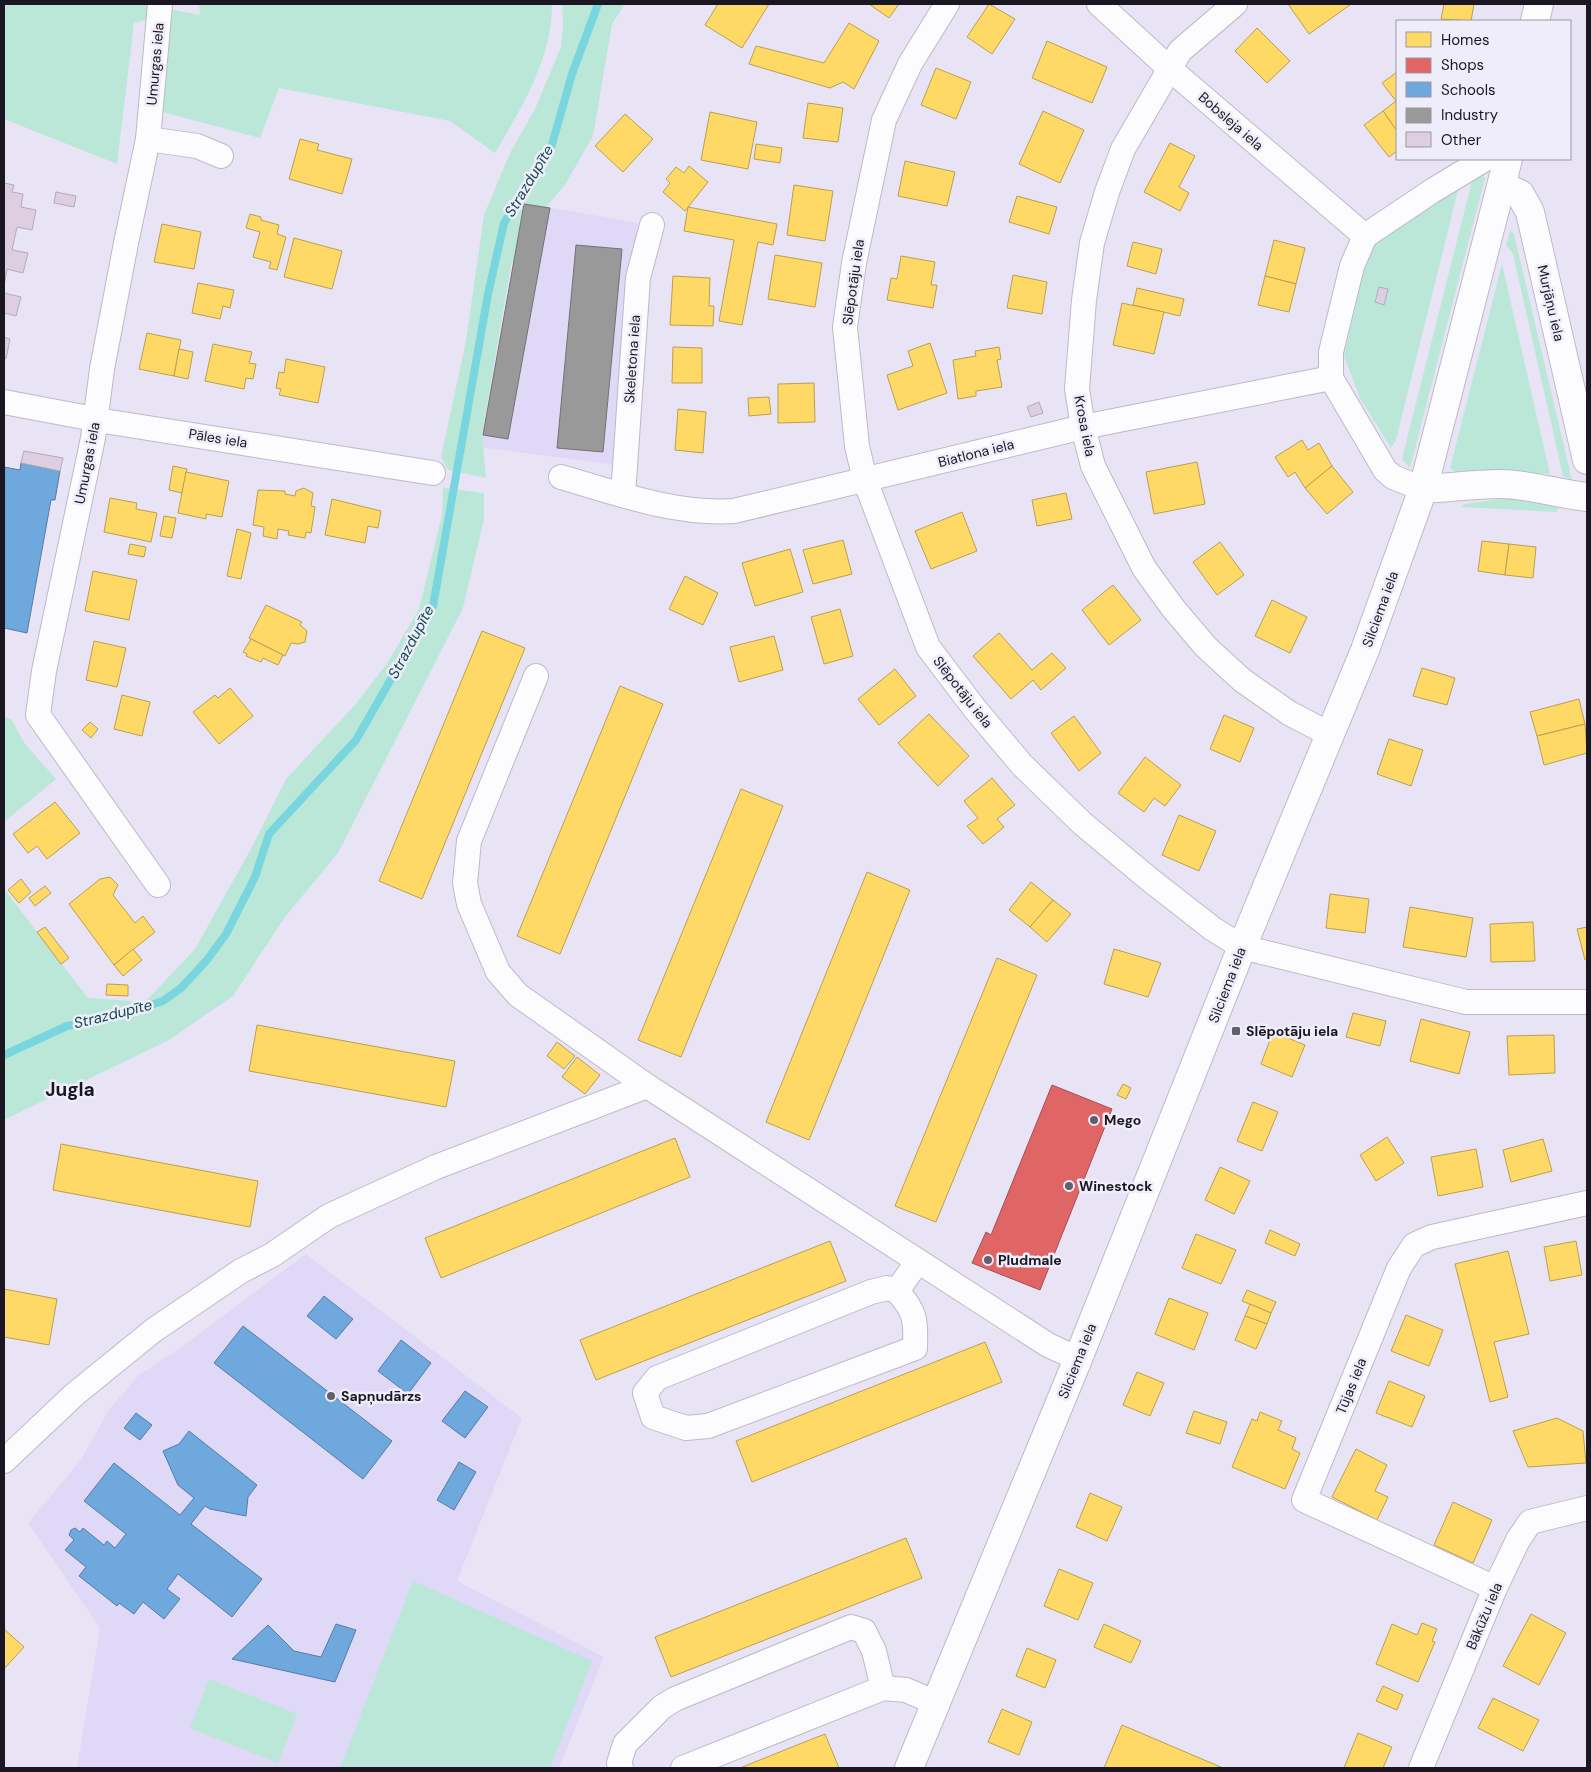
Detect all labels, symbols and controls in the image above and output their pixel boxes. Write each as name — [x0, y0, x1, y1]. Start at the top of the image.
legend — [1396, 20, 1571, 160]
street label: Umurgas iela — [142, 22, 168, 106]
text: Homes — [1441, 30, 1490, 50]
text: Shops — [1441, 55, 1484, 75]
text: Schools — [1441, 80, 1496, 100]
street label: Bobsleja iela — [1195, 88, 1267, 154]
text: Industry — [1441, 105, 1499, 125]
text: Other — [1441, 130, 1482, 150]
water label: Strazdupīte — [500, 141, 558, 220]
street label: Slēpotāju iela — [838, 238, 868, 326]
street label: Murjāņu iela — [1533, 263, 1569, 343]
street label: Skeletona iela — [620, 314, 644, 404]
street label: Krosa iela — [1070, 394, 1100, 458]
street label: Umurgas iela — [70, 421, 104, 505]
street label: Pāles iela — [187, 424, 249, 452]
street label: Biatlona iela — [936, 435, 1016, 471]
street label: Silciema iela — [1358, 568, 1402, 650]
water label: Strazdupīte — [383, 602, 439, 682]
street label: Slēpotāju iela — [929, 652, 997, 732]
street label: Silciema iela — [1204, 945, 1250, 1025]
water label: Strazdupīte — [72, 994, 155, 1033]
place label: Slēpotāju iela — [1246, 1022, 1338, 1040]
marker: Slēpotāju iela — [1230, 1025, 1242, 1037]
district label: Jugla — [45, 1077, 95, 1102]
place label: Mego — [1104, 1111, 1141, 1129]
marker: Mego — [1088, 1114, 1100, 1126]
place label: Winestock — [1079, 1177, 1152, 1195]
marker: Winestock — [1063, 1180, 1075, 1192]
place label: Pludmale — [998, 1251, 1062, 1269]
marker: Pludmale — [982, 1254, 994, 1266]
street label: Silciema iela — [1054, 1321, 1100, 1401]
street label: Tūjas iela — [1332, 1355, 1370, 1417]
place label: Sapņudārzs — [341, 1387, 422, 1405]
marker: Sapņudārzs — [325, 1390, 337, 1402]
street label: Bākūžu iela — [1462, 1580, 1506, 1652]

